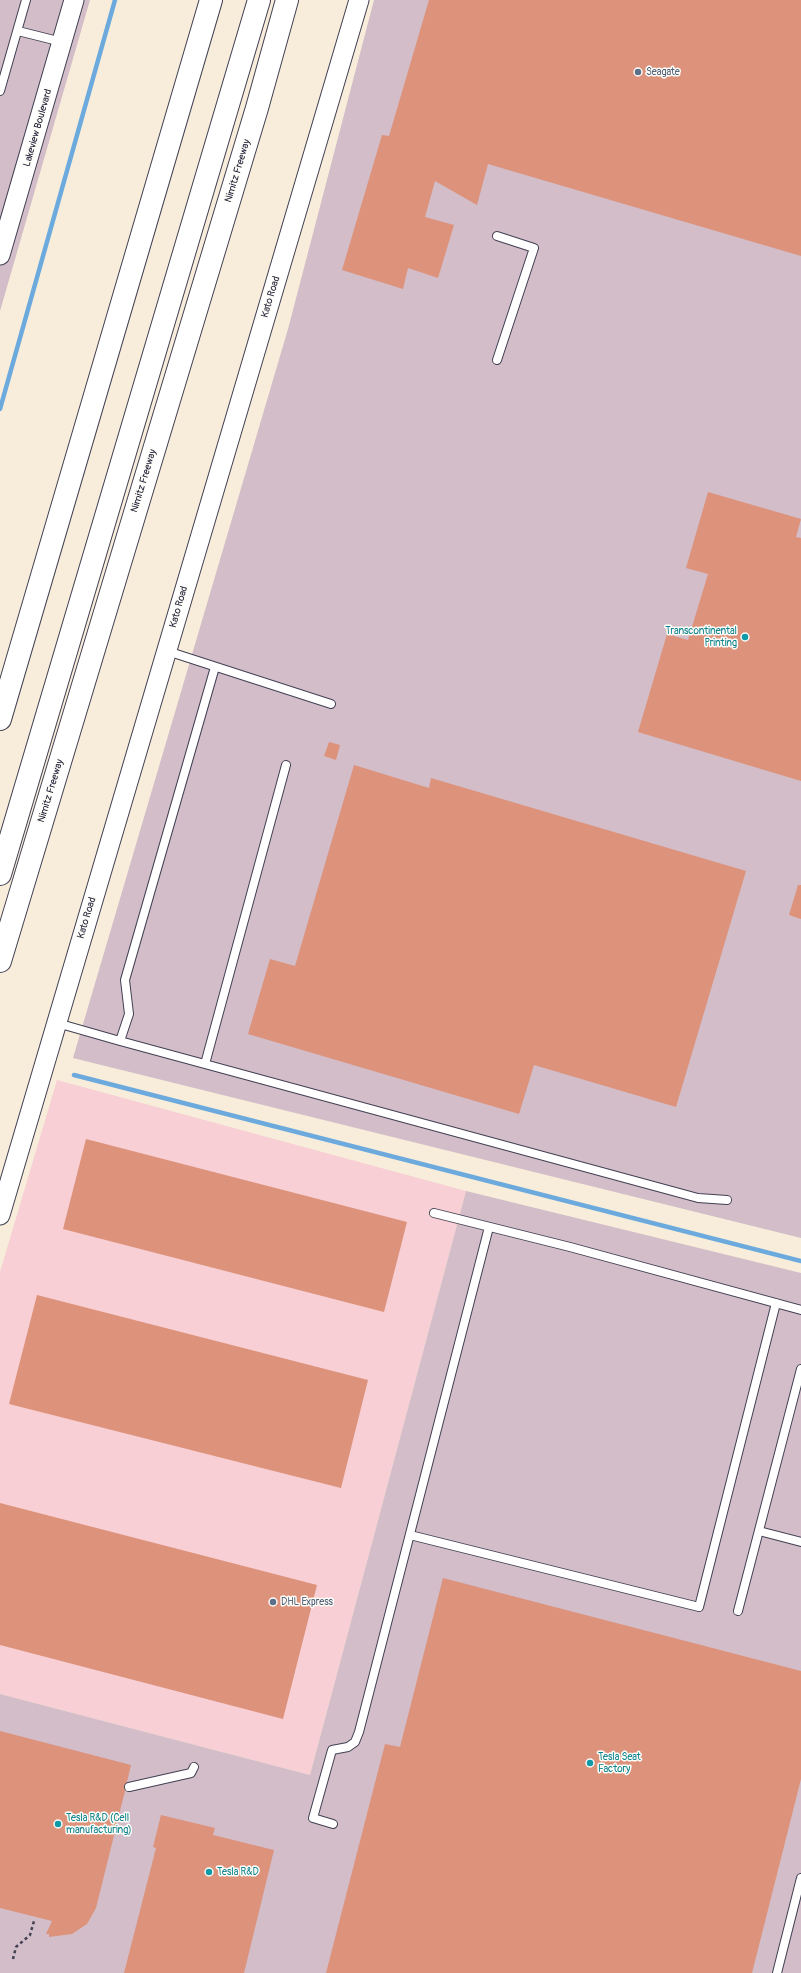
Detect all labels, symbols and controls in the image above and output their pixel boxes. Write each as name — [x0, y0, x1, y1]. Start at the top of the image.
place label: Seagate — [646, 66, 680, 78]
marker: Seagate — [633, 67, 643, 77]
street label: Lakeview Boulevard — [21, 88, 55, 168]
street label: Nimitz Freeway — [223, 138, 253, 204]
street label: Kato Road — [259, 275, 283, 319]
street label: Nimitz Freeway — [129, 448, 159, 514]
street label: Kato Road — [167, 585, 191, 629]
place label: Transcontinental Printing — [665, 625, 737, 648]
marker: Transcontinental Printing — [740, 632, 750, 642]
street label: Nimitz Freeway — [36, 758, 66, 824]
street label: Kato Road — [75, 896, 99, 940]
place label: DHL Express — [281, 1596, 333, 1608]
marker: DHL Express — [268, 1597, 278, 1607]
place label: Tesla Seat Factory — [598, 1751, 641, 1774]
marker: Tesla Seat Factory — [585, 1758, 595, 1768]
place label: Tesla R&D (Cell manufacturing) — [66, 1812, 132, 1836]
marker: Tesla R&D (Cell manufacturing) — [53, 1819, 63, 1829]
place label: Tesla R&D — [217, 1866, 259, 1878]
marker: Tesla R&D — [204, 1867, 214, 1877]

